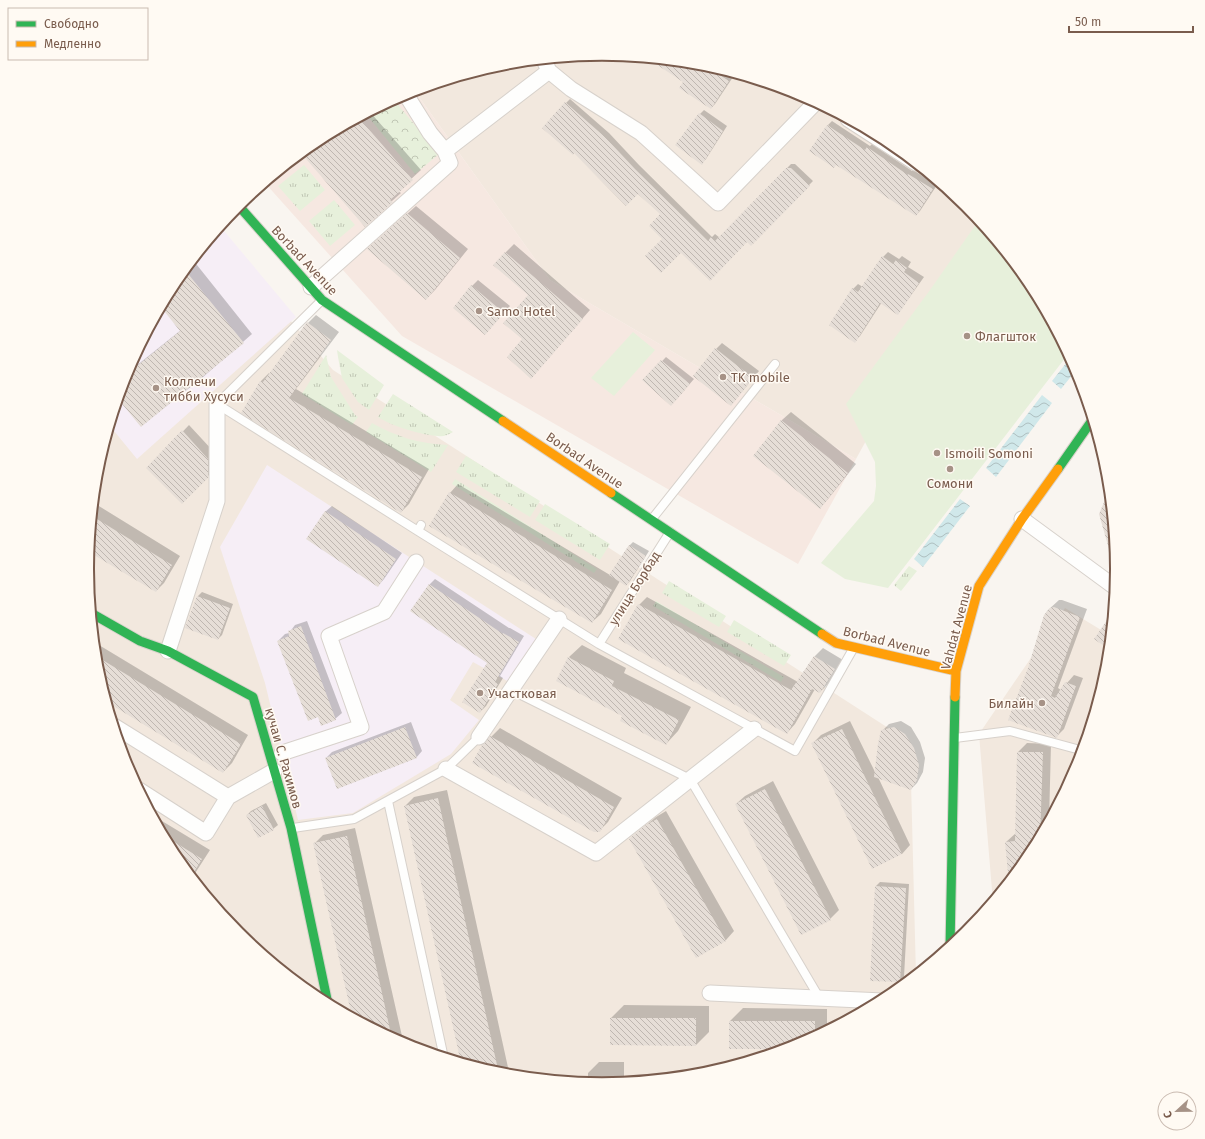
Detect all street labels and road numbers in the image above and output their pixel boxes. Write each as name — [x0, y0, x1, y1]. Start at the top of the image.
street label: Borbad Avenue — [269, 222, 341, 298]
street label: Borbad Avenue — [543, 429, 626, 492]
street label: улица Борбад — [606, 549, 663, 628]
street label: Vahdat Avenue — [938, 583, 975, 671]
street label: Borbad Avenue — [842, 623, 932, 660]
street label: кучаи С. Рахимов — [262, 706, 305, 810]

